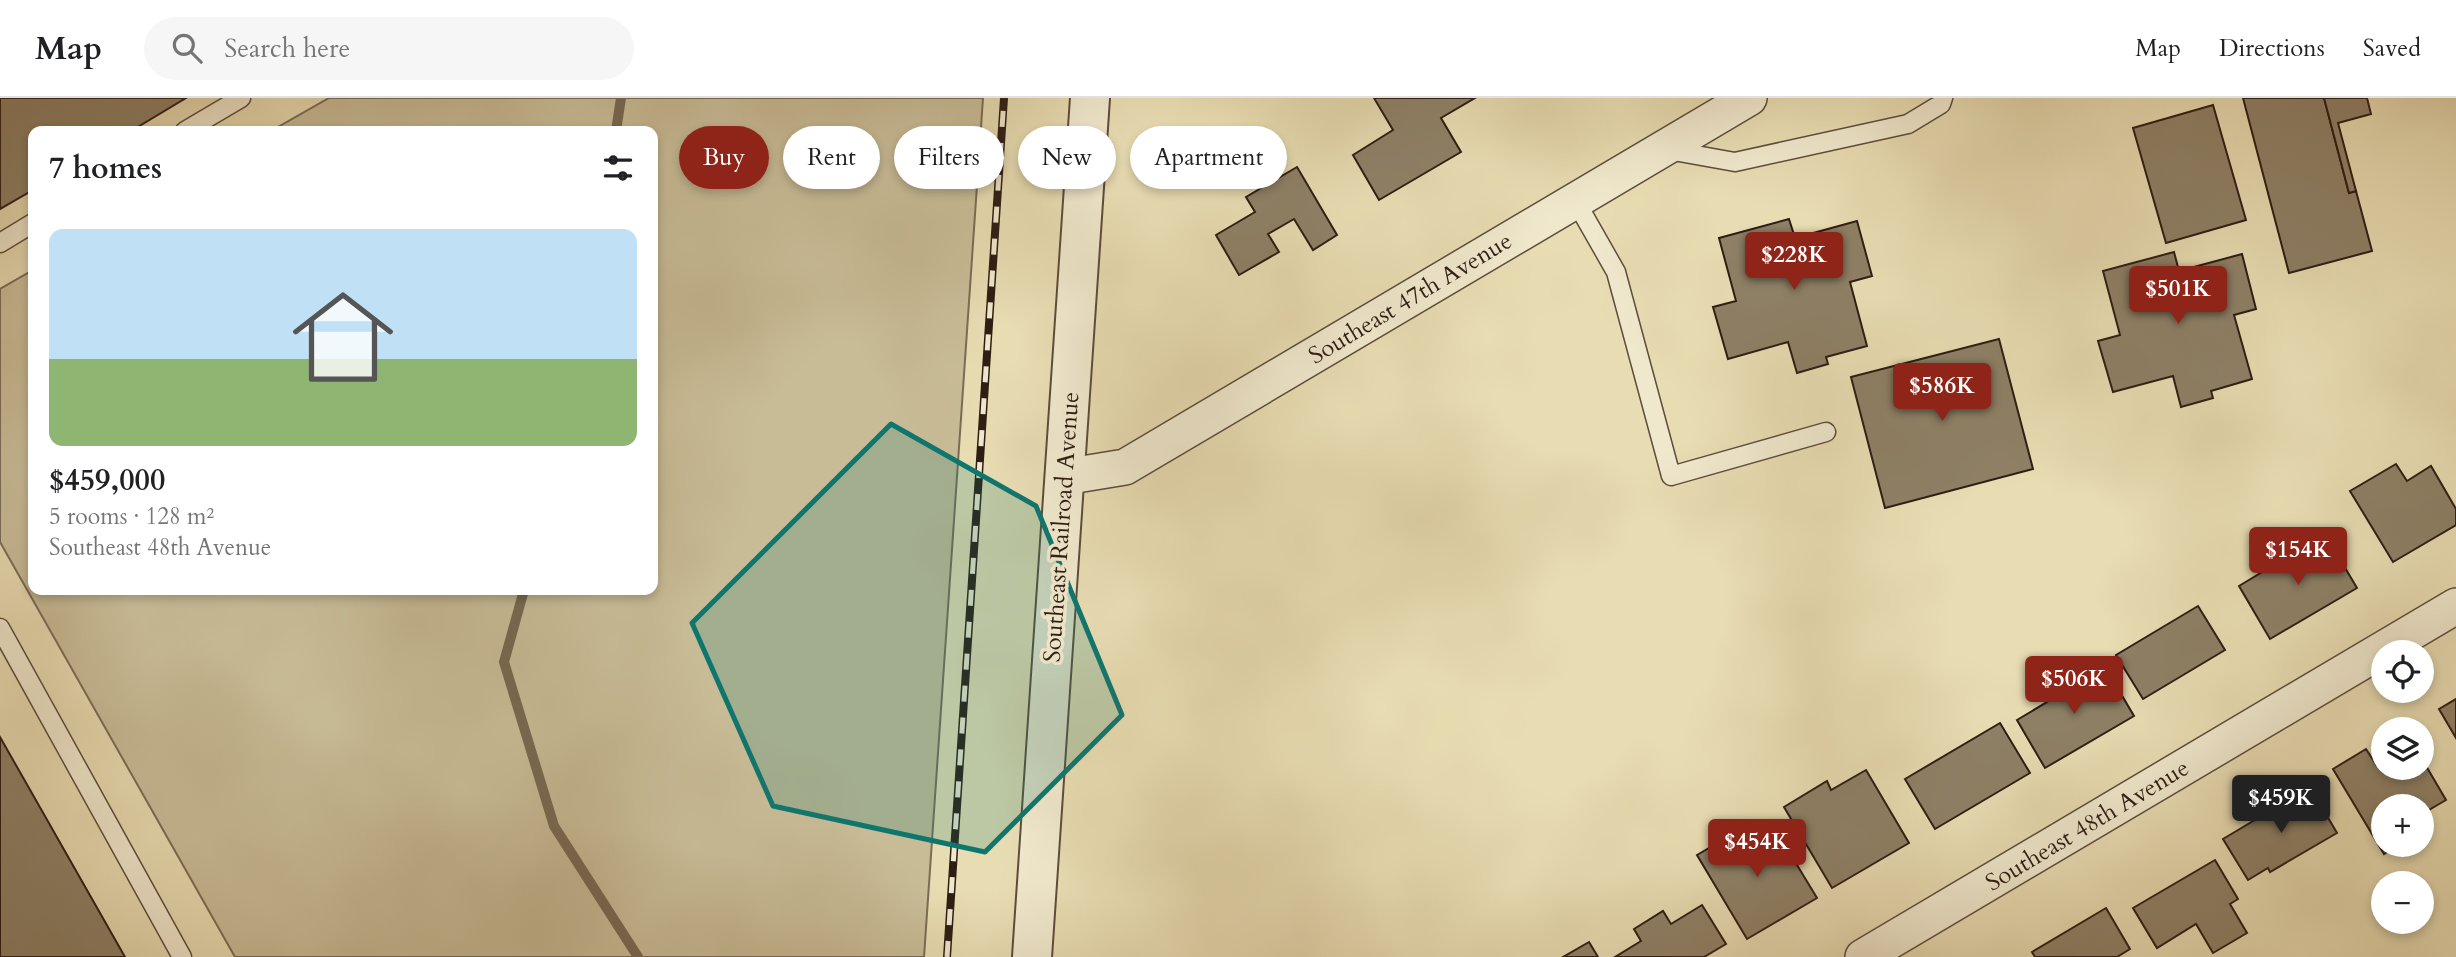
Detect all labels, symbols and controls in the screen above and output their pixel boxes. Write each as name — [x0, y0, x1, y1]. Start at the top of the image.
search box — [144, 17, 634, 80]
text: Map — [35, 26, 102, 71]
icon: search — [168, 29, 206, 67]
text: Search here — [224, 31, 350, 66]
text: Map — [2135, 32, 2181, 65]
text: Directions — [2219, 32, 2325, 65]
text: Saved — [2363, 32, 2421, 65]
chip: Buy — [679, 126, 769, 189]
chip: Rent — [783, 126, 880, 189]
chip: Filters — [894, 126, 1004, 189]
chip: New — [1018, 126, 1116, 189]
chip: Apartment — [1130, 126, 1287, 189]
text: 7 homes — [49, 148, 162, 189]
icon: filters — [599, 149, 637, 187]
street label: Southeast 47th Avenue — [1302, 225, 1518, 372]
pin: $228K — [1745, 232, 1843, 292]
text: $228K — [1761, 239, 1827, 270]
pin: $501K — [2129, 266, 2227, 326]
text: $501K — [2145, 273, 2211, 304]
icon: home — [280, 274, 406, 400]
pin: $586K — [1893, 364, 1991, 423]
text: $586K — [1909, 370, 1975, 401]
street label: Southeast Railroad Avenue — [1036, 391, 1087, 663]
text: $459,000 — [49, 460, 165, 501]
text: 5 rooms · 128 m² — [49, 501, 214, 532]
pin: $154K — [2249, 528, 2347, 587]
text: Southeast 48th Avenue — [49, 532, 271, 563]
text: $154K — [2265, 534, 2331, 565]
map controls — [2371, 640, 2434, 934]
button: locate — [2371, 640, 2434, 703]
pin: $506K — [2025, 656, 2123, 716]
text: $506K — [2041, 663, 2107, 694]
button: layers — [2371, 717, 2434, 780]
street label: Southeast 48th Avenue — [1979, 752, 2195, 899]
pin: $459K — [2232, 776, 2330, 835]
text: $459K — [2248, 782, 2314, 813]
button: + — [2371, 794, 2434, 857]
pin: $454K — [1708, 820, 1806, 879]
text: $454K — [1724, 826, 1790, 857]
button: − — [2371, 871, 2434, 934]

